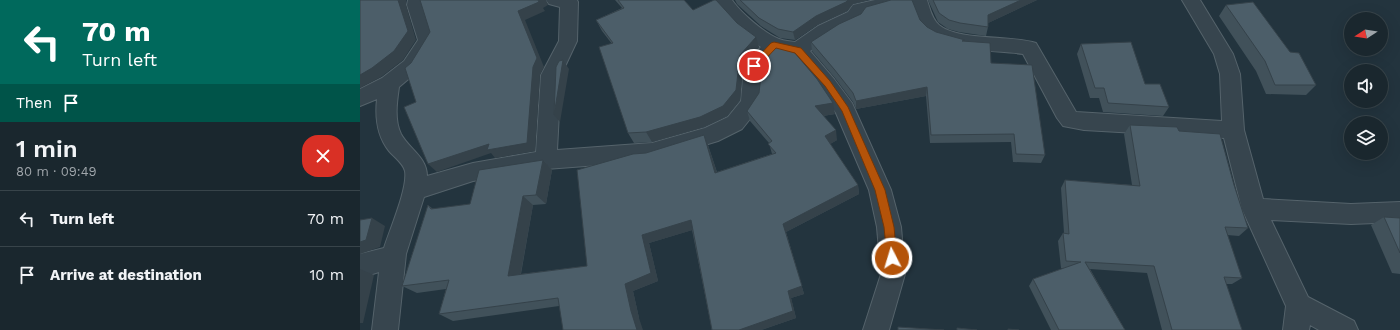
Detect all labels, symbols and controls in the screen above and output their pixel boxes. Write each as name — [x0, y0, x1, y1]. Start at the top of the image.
north arrow — [1344, 12, 1388, 56]
map controls — [1344, 12, 1388, 160]
text: 70 m — [82, 15, 151, 48]
icon: left — [16, 16, 68, 68]
text: Turn left — [82, 49, 157, 70]
pin — [737, 49, 771, 83]
icon: arrive — [743, 55, 765, 77]
button: sound — [1344, 64, 1388, 108]
icon: arrive — [60, 92, 82, 114]
text: Then — [16, 94, 52, 112]
button: layers — [1344, 116, 1388, 160]
text: 1 min — [16, 135, 78, 163]
button: close — [302, 135, 344, 177]
text: 80 m · 09:49 — [16, 164, 97, 179]
icon: left — [16, 208, 38, 230]
text: Turn left — [50, 210, 114, 228]
text: 70 m — [307, 210, 344, 228]
position arrow — [871, 237, 913, 279]
icon: arrive — [16, 264, 38, 286]
text: Arrive at destination — [50, 266, 202, 284]
text: 10 m — [309, 266, 344, 284]

